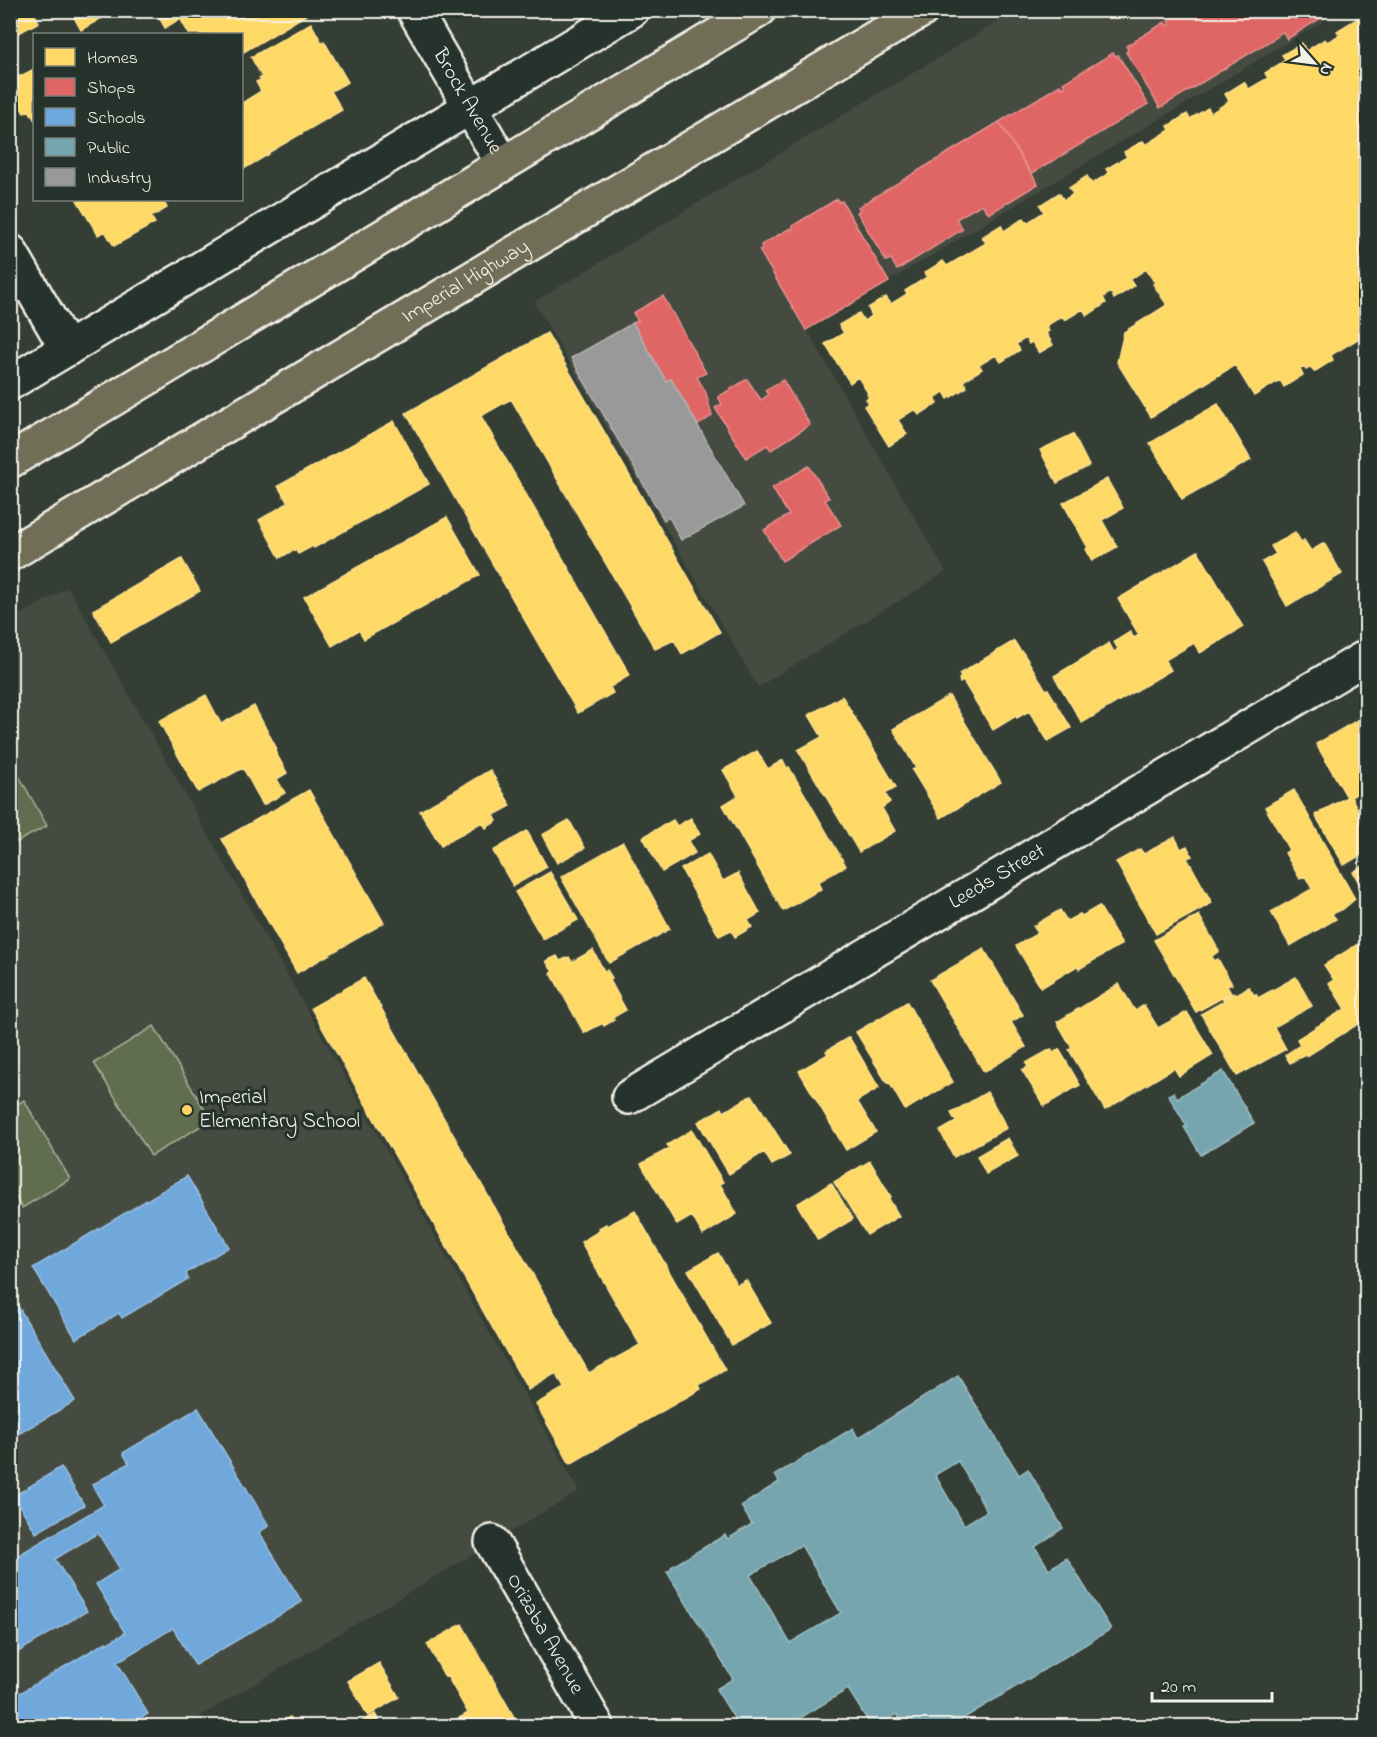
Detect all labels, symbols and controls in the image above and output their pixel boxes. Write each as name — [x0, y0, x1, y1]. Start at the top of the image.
legend — [33, 33, 243, 201]
north arrow — [1284, 33, 1344, 93]
street label: Brock Avenue — [424, 42, 510, 161]
text: Homes — [87, 46, 138, 72]
text: N — [1312, 59, 1339, 80]
text: Shops — [87, 76, 135, 102]
text: Schools — [87, 106, 145, 132]
text: Public — [87, 136, 130, 162]
text: Industry — [87, 166, 151, 192]
street label: Imperial Highway — [397, 232, 537, 332]
street label: Leeds Street — [944, 837, 1051, 917]
place label: Imperial Elementary School — [199, 1083, 360, 1139]
marker: Imperial Elementary School — [180, 1103, 194, 1117]
street label: Orizaba Avenue — [498, 1568, 591, 1701]
scale bar — [1152, 1665, 1272, 1703]
text: 20 m — [1161, 1675, 1196, 1701]

